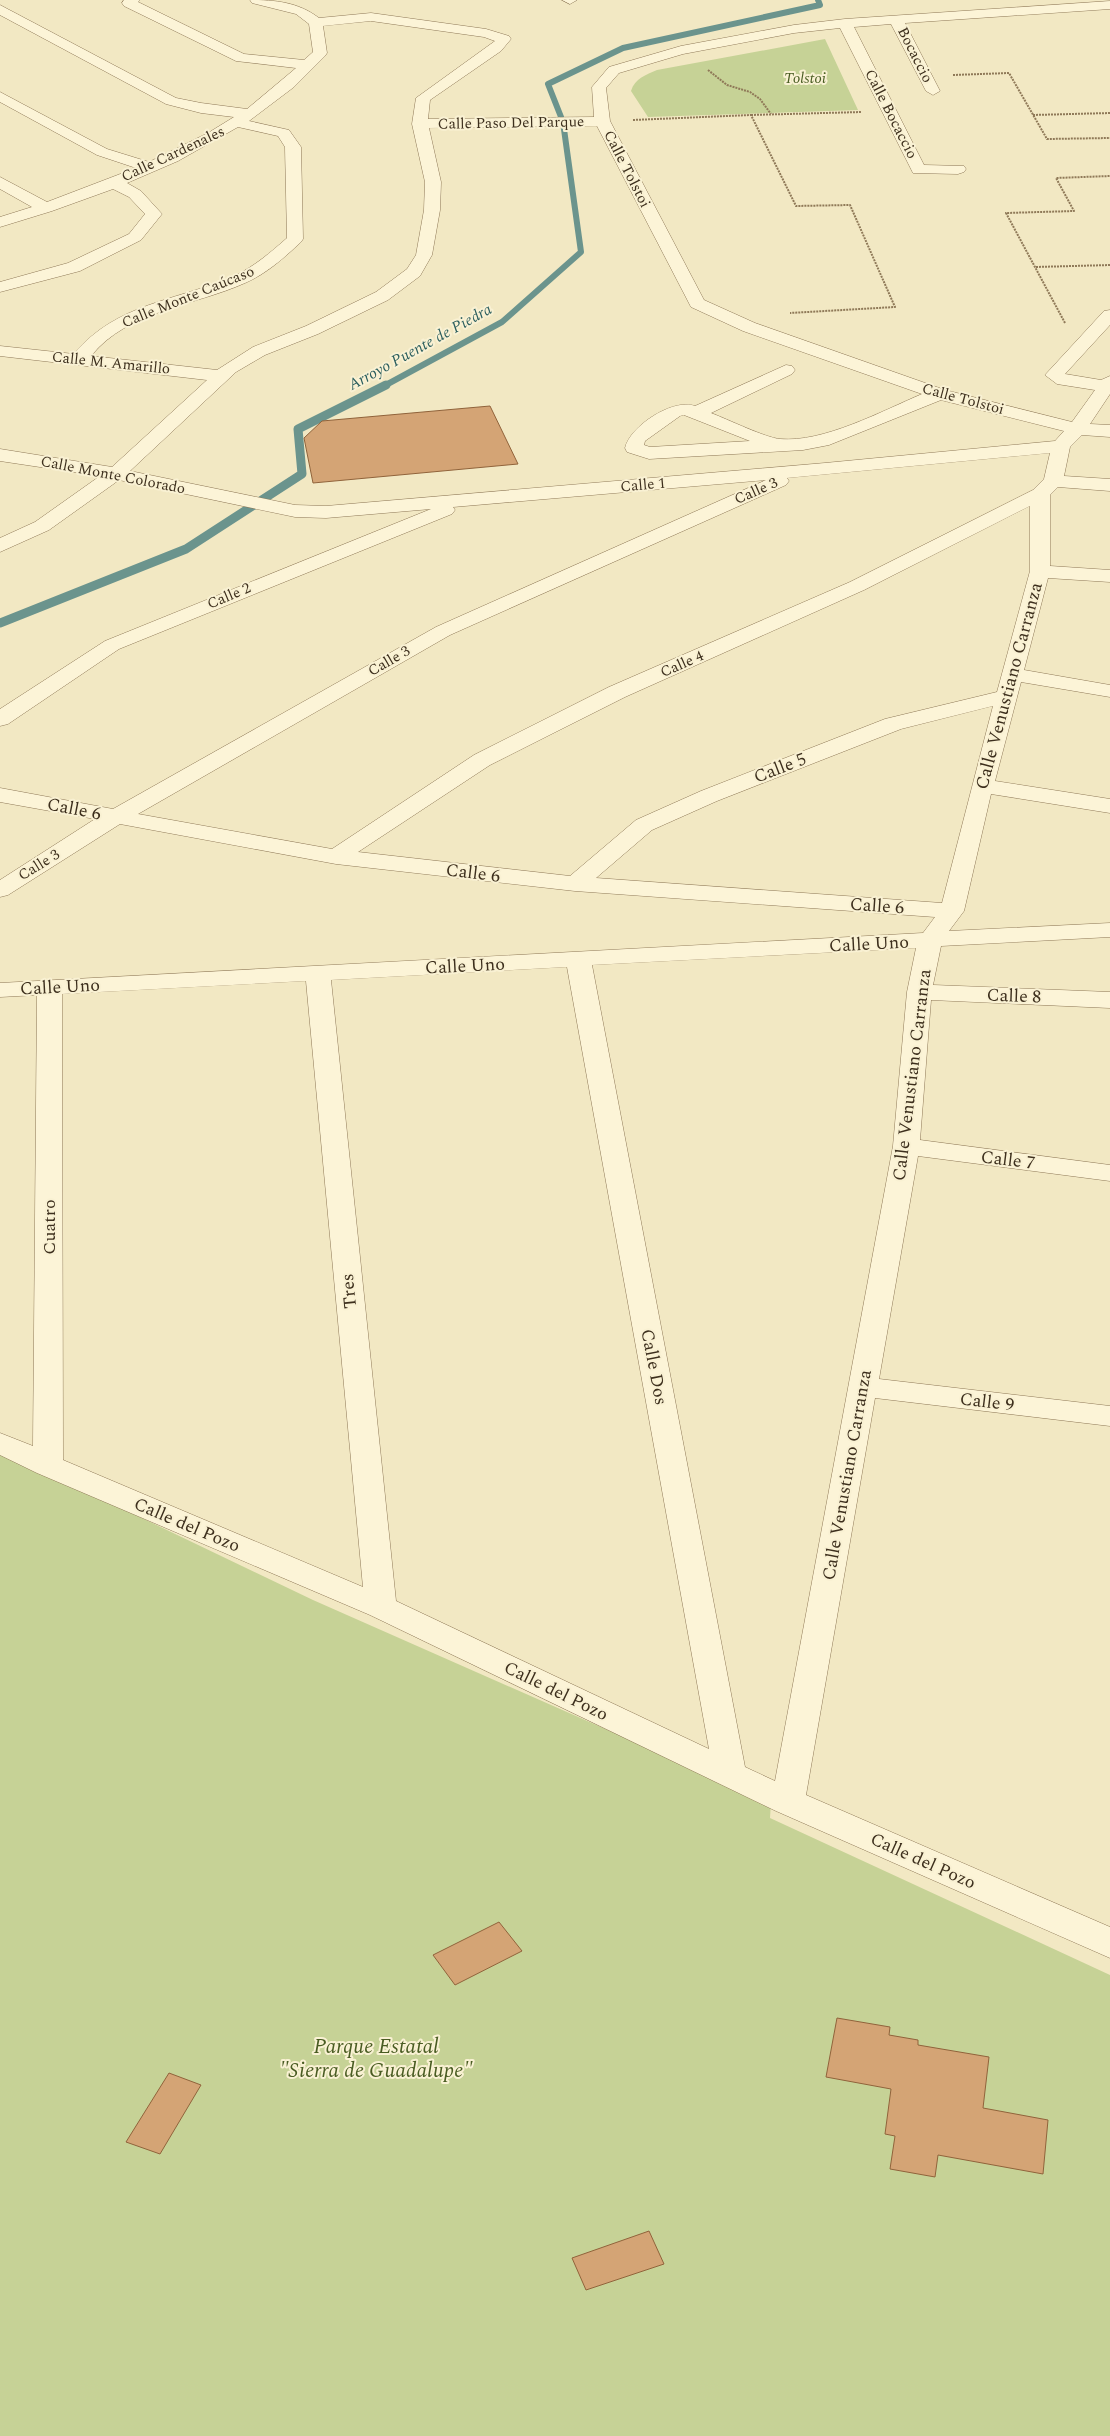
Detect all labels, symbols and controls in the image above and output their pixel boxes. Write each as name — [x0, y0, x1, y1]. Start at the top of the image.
street label: Bocaccio — [891, 23, 939, 87]
street label: Calle Bocaccio — [859, 65, 923, 163]
park label: Tolstoi — [784, 67, 826, 90]
street label: Calle Paso Del Parque — [438, 110, 584, 136]
street label: Calle Cardenales — [117, 120, 229, 188]
street label: Calle Tolstoi — [598, 126, 656, 212]
street label: Calle Monte Caúcaso — [118, 260, 258, 334]
water label: Arroyo Puente de Piedra — [343, 298, 496, 397]
street label: Calle M. Amarillo — [51, 345, 171, 381]
street label: Calle Tolstoi — [919, 377, 1007, 421]
street label: Calle Monte Colorado — [39, 450, 187, 500]
street label: Calle 3 — [731, 471, 782, 511]
street label: Calle 1 — [619, 472, 667, 498]
street label: Calle 2 — [204, 577, 254, 615]
street label: Calle Venustiano Carranza — [968, 579, 1050, 793]
street label: Calle 3 — [364, 639, 415, 682]
street label: Calle 4 — [657, 644, 708, 684]
street label: Calle 5 — [750, 746, 810, 790]
street label: Calle 6 — [45, 791, 103, 827]
street label: Calle 3 — [14, 843, 65, 887]
street label: Calle 6 — [444, 856, 502, 890]
street label: Calle 6 — [849, 891, 905, 921]
street label: Calle Uno — [828, 928, 910, 960]
street label: Calle Uno — [424, 950, 506, 982]
street label: Calle Venustiano Carranza — [886, 967, 938, 1183]
street label: Calle Uno — [19, 971, 101, 1003]
street label: Calle 8 — [986, 982, 1042, 1010]
street label: Calle 7 — [979, 1143, 1037, 1177]
street label: Cuatro — [36, 1199, 63, 1255]
street label: Tres — [334, 1272, 364, 1310]
street label: Calle Dos — [633, 1327, 675, 1407]
street label: Calle Venustiano Carranza — [815, 1367, 879, 1582]
street label: Calle 9 — [958, 1385, 1016, 1419]
street label: Calle del Pozo — [130, 1490, 244, 1560]
street label: Calle del Pozo — [499, 1654, 613, 1728]
street label: Calle del Pozo — [866, 1826, 980, 1896]
park label: Parque Estatal "Sierra de Guadalupe" — [279, 2031, 473, 2087]

